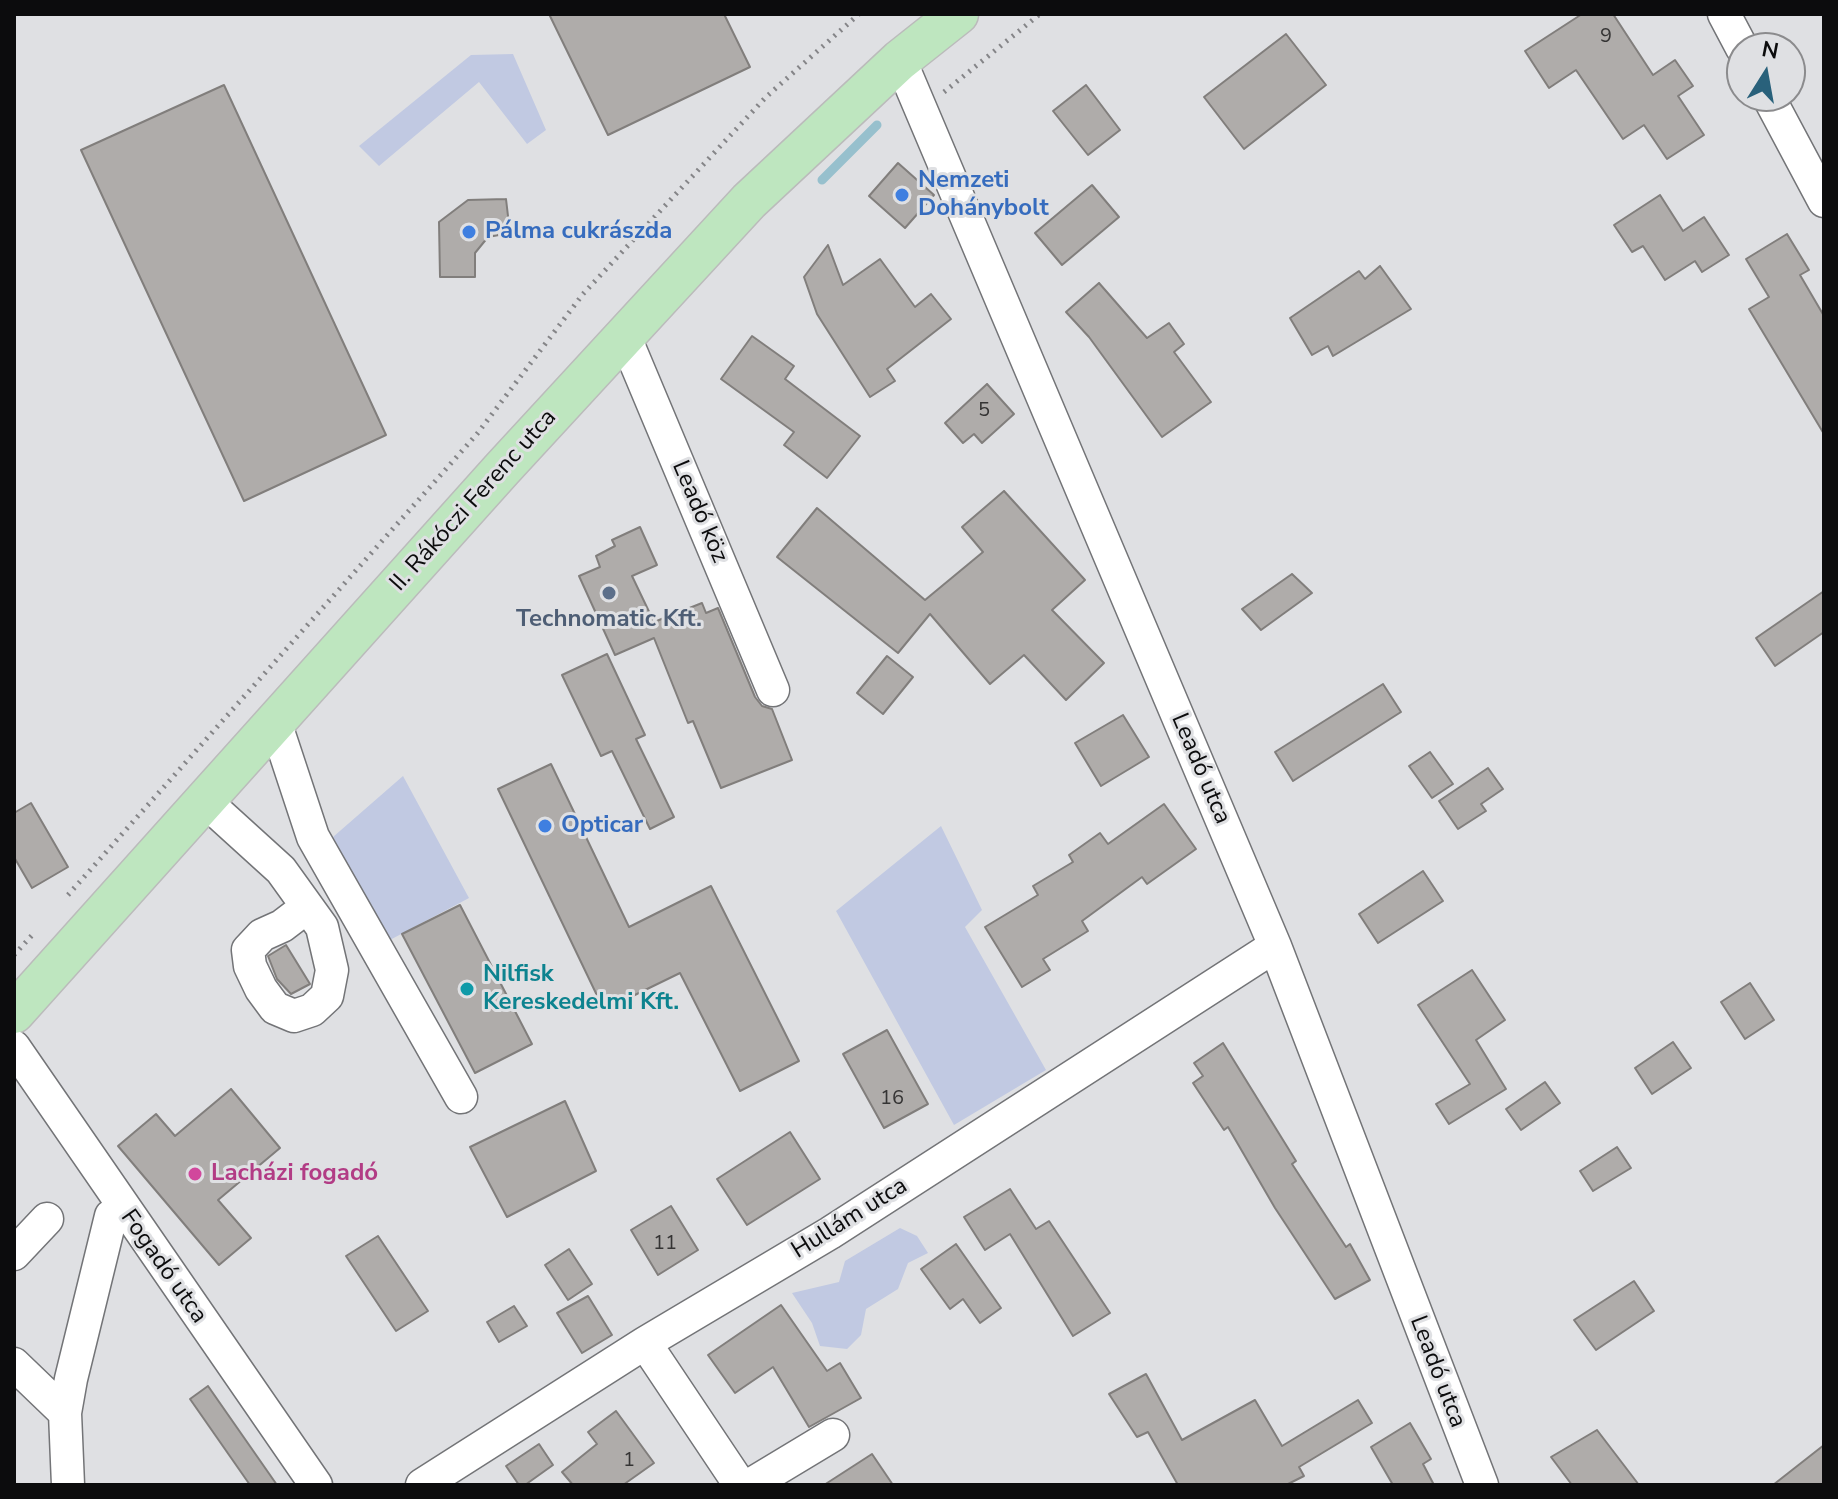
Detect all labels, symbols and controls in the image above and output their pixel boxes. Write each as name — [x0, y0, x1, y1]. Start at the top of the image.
house number: 9 — [1600, 25, 1612, 49]
north arrow — [1726, 32, 1806, 112]
text: N — [1759, 34, 1781, 67]
place label: Nemzeti Dohánybolt — [918, 167, 1049, 223]
marker: Nemzeti Dohánybolt — [893, 186, 911, 204]
place label: Pálma cukrászda — [485, 218, 672, 246]
marker: Pálma cukrászda — [460, 223, 478, 241]
house number: 5 — [978, 399, 990, 423]
street label: II. Rákóczi Ferenc utca — [385, 404, 563, 598]
street label: Leadó köz — [665, 457, 733, 567]
marker: Technomatic Kft. — [600, 584, 618, 602]
place label: Technomatic Kft. — [516, 606, 702, 634]
street label: Leadó utca — [1164, 709, 1236, 829]
place label: Opticar — [561, 812, 643, 840]
marker: Opticar — [536, 817, 554, 835]
place label: Nilfisk Kereskedelmi Kft. — [483, 961, 679, 1017]
marker: Nilfisk Kereskedelmi Kft. — [458, 980, 476, 998]
house number: 16 — [880, 1087, 904, 1111]
place label: Lacházi fogadó — [211, 1160, 378, 1188]
marker: Lacházi fogadó — [186, 1165, 204, 1183]
street label: Hullám utca — [787, 1172, 913, 1266]
street label: Fogadó utca — [113, 1205, 213, 1329]
house number: 11 — [653, 1232, 677, 1256]
street label: Leadó utca — [1403, 1312, 1471, 1432]
house number: 1 — [623, 1449, 635, 1473]

